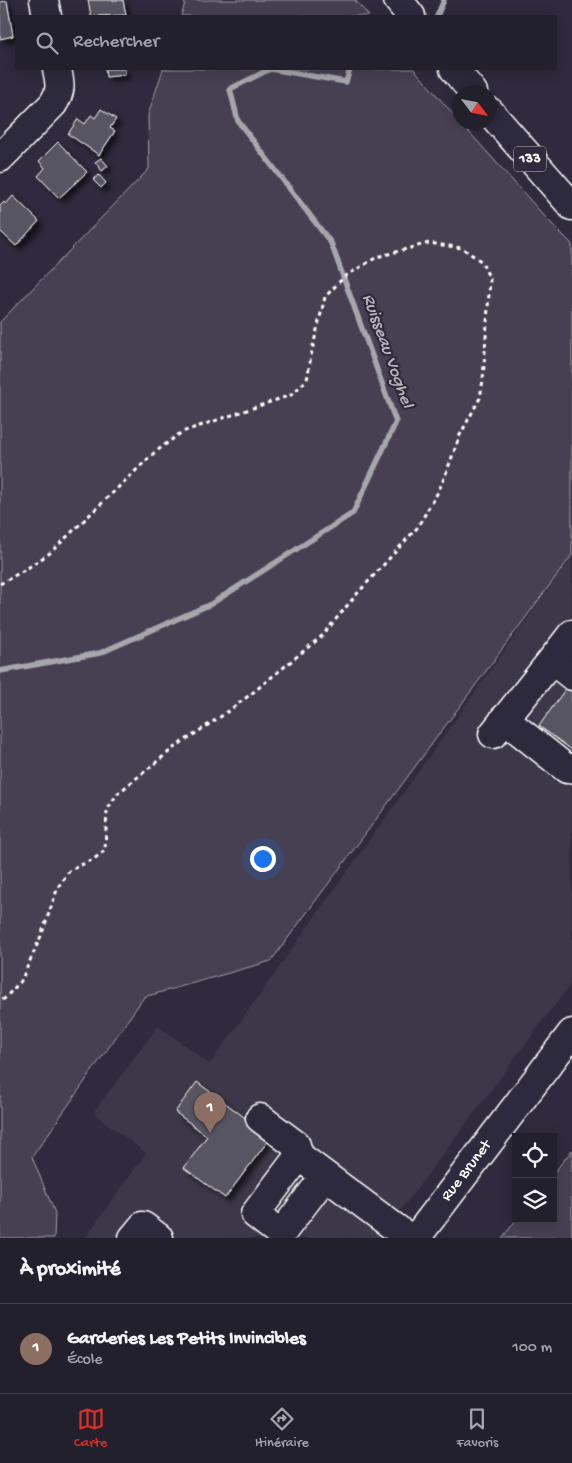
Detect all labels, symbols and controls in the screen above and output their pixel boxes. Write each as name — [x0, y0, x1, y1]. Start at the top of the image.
search box — [15, 15, 557, 70]
icon: search — [33, 29, 61, 57]
text: Rechercher — [73, 31, 159, 54]
north arrow — [452, 85, 497, 130]
road number: 133 — [514, 146, 546, 172]
water label: Ruisseau Voghel — [357, 291, 418, 412]
your location — [250, 846, 276, 872]
pin: 1 — [194, 1092, 226, 1133]
map controls — [512, 1133, 557, 1223]
button: locate — [512, 1133, 557, 1178]
street label: Rue Brunet — [438, 1136, 497, 1205]
button: layers — [512, 1178, 557, 1223]
text: À proximité — [20, 1258, 121, 1283]
text: Garderies Les Petits Invincibles — [67, 1328, 306, 1351]
text: 1 — [33, 1339, 39, 1358]
text: 100 m — [512, 1339, 552, 1358]
text: École — [67, 1351, 103, 1370]
tab: Carte — [74, 1405, 107, 1452]
tab: Itinéraire — [255, 1405, 309, 1452]
tab: Favoris — [457, 1405, 498, 1452]

